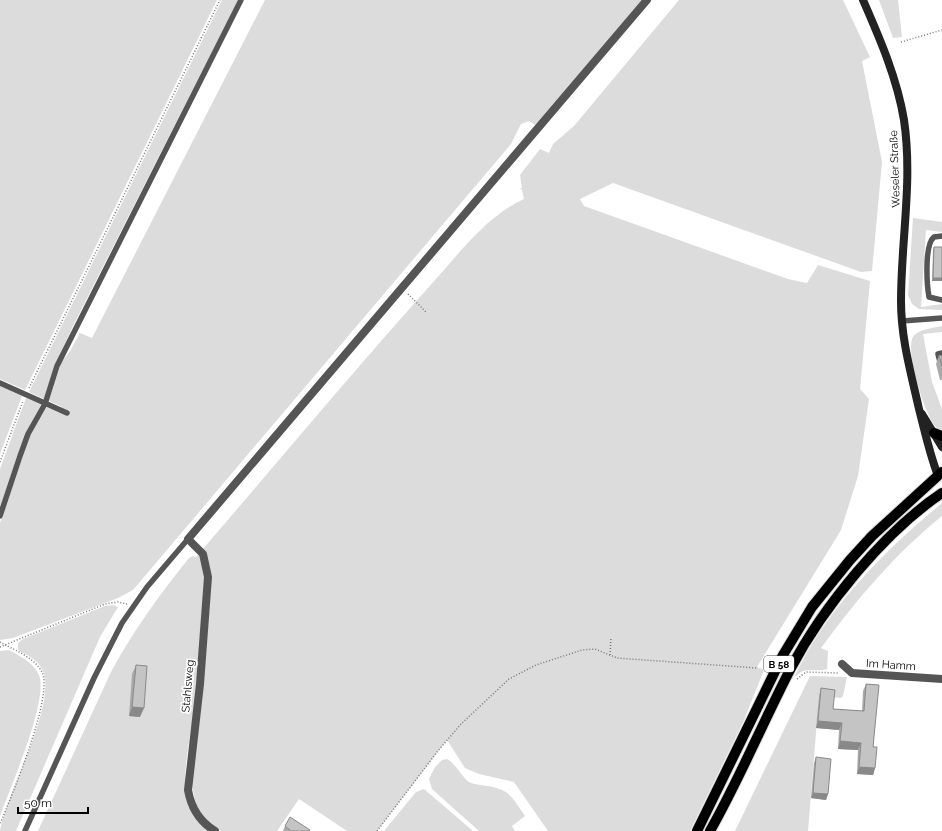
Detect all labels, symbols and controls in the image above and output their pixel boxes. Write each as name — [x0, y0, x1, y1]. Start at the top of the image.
street label: Weseler Straße — [887, 130, 903, 208]
road number: B 58 — [764, 656, 794, 672]
street label: Im Hamm — [866, 657, 916, 673]
street label: Stahlsweg — [179, 659, 197, 713]
scale bar — [18, 789, 88, 815]
text: 50 m — [24, 796, 52, 810]

